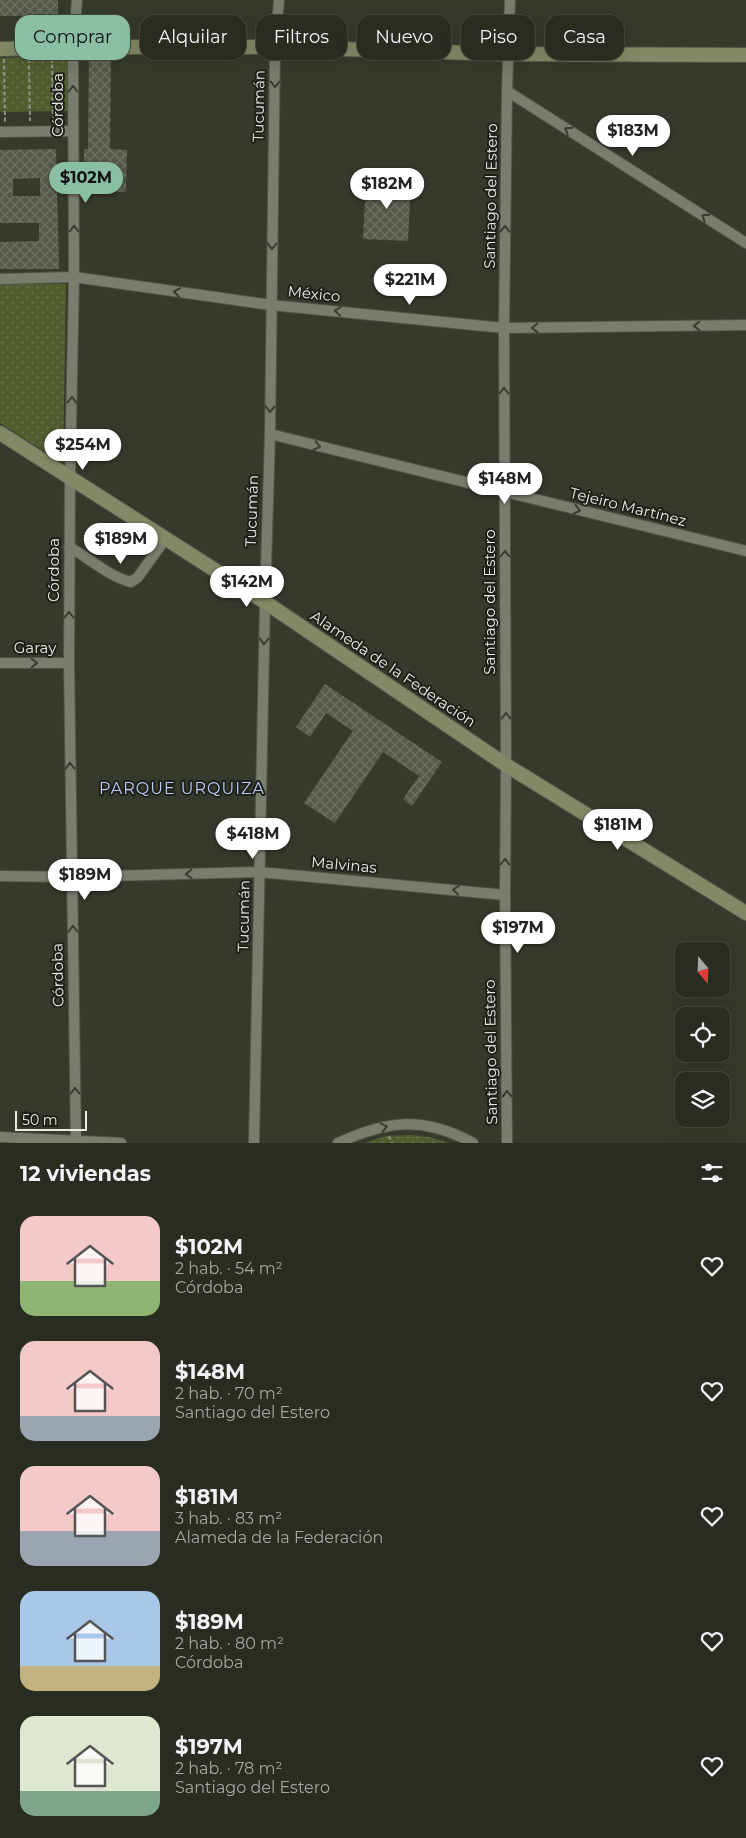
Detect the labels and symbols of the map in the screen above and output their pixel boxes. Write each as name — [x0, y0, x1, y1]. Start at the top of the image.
street label: Tucumán — [248, 70, 269, 142]
street label: Córdoba — [48, 73, 67, 137]
one-way arrow — [270, 80, 280, 88]
one-way arrow — [68, 85, 78, 93]
pin: $183M — [598, 114, 668, 157]
street label: Santiago del Estero — [480, 123, 501, 269]
one-way arrow — [564, 127, 573, 136]
pin: $102M — [51, 162, 121, 204]
pin: $182M — [352, 168, 422, 210]
one-way arrow — [701, 214, 710, 224]
one-way arrow — [69, 224, 79, 232]
one-way arrow — [500, 225, 511, 233]
one-way arrow — [267, 242, 277, 250]
pin: $221M — [375, 264, 445, 306]
street label: México — [287, 281, 341, 306]
one-way arrow — [172, 287, 181, 297]
one-way arrow — [334, 306, 342, 317]
one-way arrow — [693, 320, 701, 331]
one-way arrow — [531, 322, 539, 333]
one-way arrow — [499, 387, 509, 395]
one-way arrow — [66, 395, 77, 403]
one-way arrow — [265, 405, 275, 413]
pin: $254M — [48, 428, 118, 471]
one-way arrow — [313, 440, 321, 450]
pin: $148M — [470, 462, 540, 505]
street label: Tucumán — [241, 475, 262, 547]
street label: Tejeiro Martínez — [568, 483, 689, 530]
one-way arrow — [572, 504, 581, 515]
pin: $189M — [86, 522, 156, 565]
street label: Santiago del Estero — [480, 529, 499, 675]
street label: Córdoba — [44, 538, 63, 602]
one-way arrow — [500, 550, 510, 558]
pin: $142M — [212, 566, 282, 608]
street label: Alameda de la Federación — [307, 606, 480, 731]
one-way arrow — [64, 610, 74, 618]
street label: Garay — [14, 638, 57, 657]
one-way arrow — [259, 638, 269, 645]
one-way arrow — [31, 658, 39, 668]
one-way arrow — [501, 712, 511, 720]
one-way arrow — [65, 762, 76, 770]
district label: PARQUE URQUIZA — [99, 779, 265, 798]
pin: $181M — [583, 808, 653, 851]
pin: $418M — [218, 818, 288, 860]
street label: Malvinas — [310, 852, 378, 877]
pin: $189M — [50, 858, 120, 901]
one-way arrow — [500, 858, 510, 866]
one-way arrow — [185, 869, 193, 879]
street label: Tucumán — [233, 880, 254, 952]
one-way arrow — [452, 885, 460, 896]
pin: $197M — [483, 912, 553, 954]
one-way arrow — [68, 924, 78, 932]
north arrow — [675, 942, 730, 998]
street label: Córdoba — [47, 943, 68, 1007]
street label: Santiago del Estero — [480, 979, 501, 1125]
one-way arrow — [70, 1087, 80, 1094]
one-way arrow — [502, 1090, 512, 1098]
scale bar — [15, 1108, 88, 1131]
one-way arrow — [380, 1122, 389, 1133]

